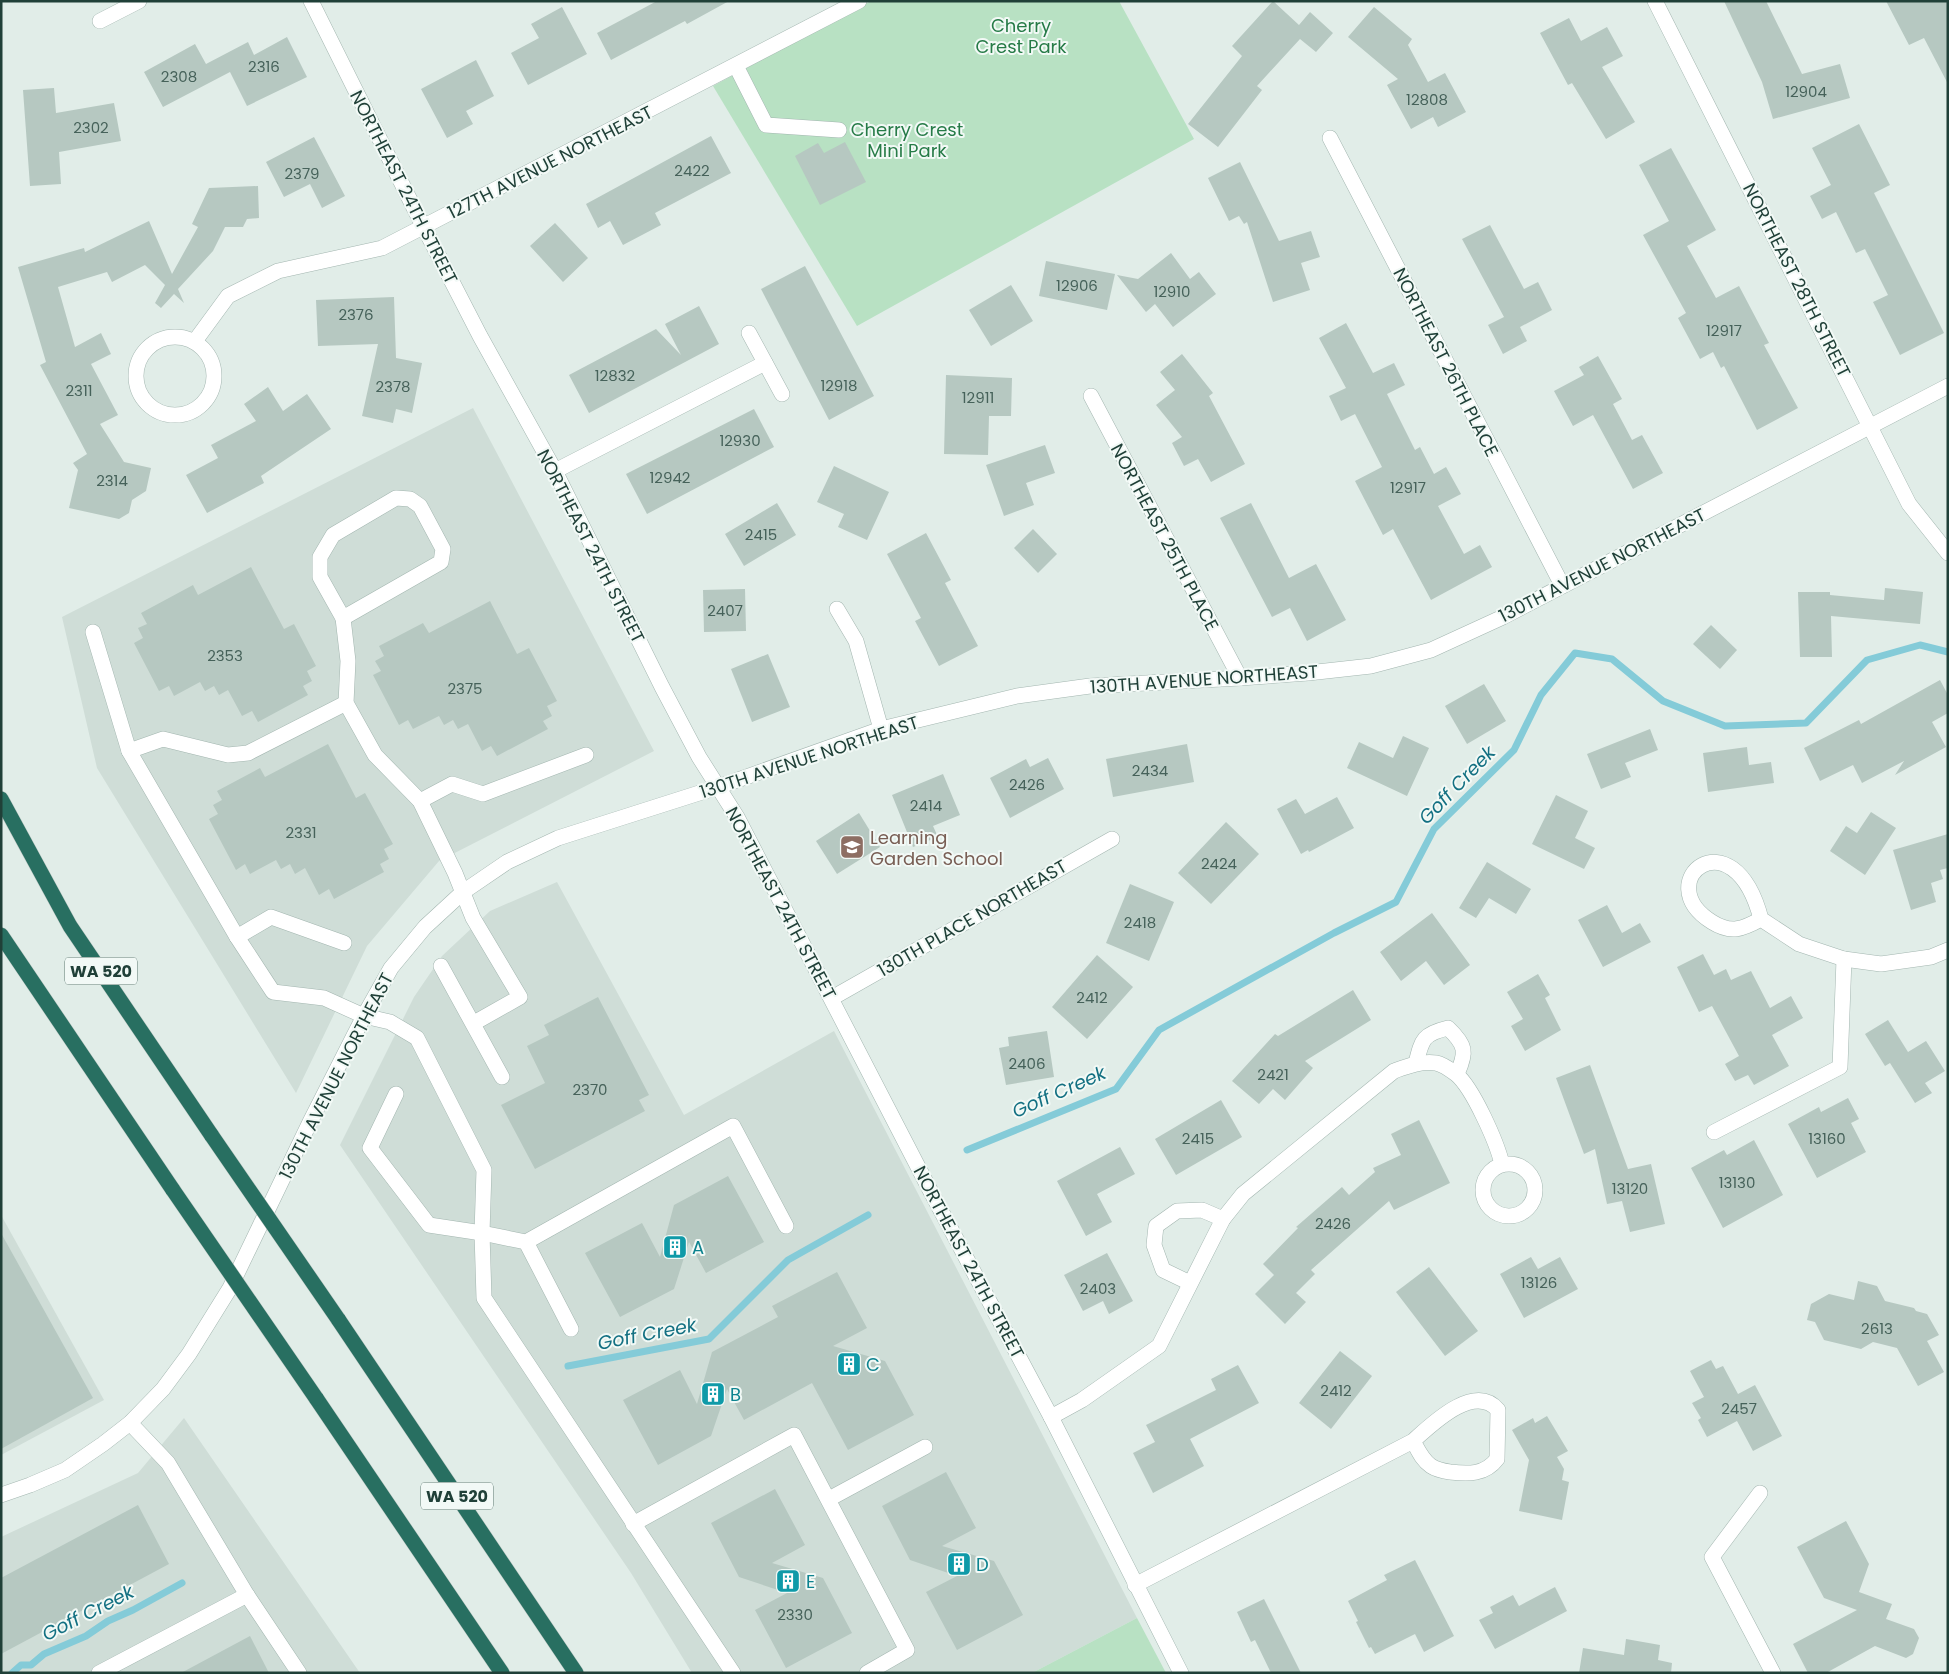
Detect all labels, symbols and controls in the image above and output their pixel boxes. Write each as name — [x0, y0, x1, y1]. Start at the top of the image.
park label: Cherry Crest Park — [975, 13, 1067, 59]
house number: 2316 — [248, 56, 280, 77]
house number: 2308 — [161, 66, 197, 87]
house number: 12904 — [1785, 81, 1827, 102]
street label: NORTHEAST 24TH STREET — [344, 86, 464, 288]
house number: 12808 — [1406, 89, 1448, 110]
street label: 127TH AVENUE NORTHEAST — [443, 99, 657, 225]
house number: 2302 — [73, 117, 109, 138]
park label: Cherry Crest Mini Park — [851, 117, 963, 163]
house number: 2422 — [674, 160, 710, 181]
house number: 2379 — [284, 163, 320, 184]
street label: NORTHEAST 28TH STREET — [1737, 179, 1857, 382]
street label: NORTHEAST 26TH PLACE — [1387, 263, 1505, 461]
house number: 12906 — [1056, 275, 1098, 296]
house number: 12910 — [1153, 281, 1191, 302]
house number: 2376 — [338, 304, 374, 325]
house number: 12917 — [1706, 320, 1742, 341]
house number: 12832 — [595, 365, 635, 386]
house number: 12918 — [820, 375, 858, 396]
house number: 2378 — [375, 376, 411, 397]
house number: 2311 — [65, 380, 93, 401]
house number: 12911 — [962, 387, 994, 408]
house number: 12930 — [719, 430, 761, 451]
street label: NORTHEAST 25TH PLACE — [1105, 439, 1225, 635]
street label: NORTHEAST 24TH STREET — [531, 445, 651, 647]
house number: 12942 — [650, 467, 690, 488]
house number: 2314 — [96, 470, 128, 491]
house number: 12917 — [1390, 477, 1426, 498]
street label: 130TH AVENUE NORTHEAST — [1494, 502, 1710, 628]
house number: 2415 — [745, 524, 777, 545]
house number: 2407 — [707, 600, 743, 621]
house number: 2353 — [207, 645, 243, 666]
street label: 130TH AVENUE NORTHEAST — [1089, 659, 1319, 699]
house number: 2375 — [447, 678, 483, 699]
street label: 130TH AVENUE NORTHEAST — [696, 710, 922, 804]
water label: Goff Creek — [1412, 739, 1502, 830]
house number: 2434 — [1132, 760, 1168, 781]
house number: 2426 — [1009, 774, 1045, 795]
house number: 2414 — [910, 795, 942, 816]
street label: NORTHEAST 24TH STREET — [720, 802, 843, 1004]
house number: 2331 — [285, 822, 317, 843]
place label: Learning Garden School — [870, 825, 1003, 871]
school or university icon: Learning Garden School — [839, 834, 865, 860]
street label: 130TH PLACE NORTHEAST — [873, 853, 1071, 982]
house number: 2424 — [1201, 853, 1237, 874]
house number: 2418 — [1124, 912, 1156, 933]
road number: WA 520 — [65, 958, 137, 984]
street label: 130TH AVENUE NORTHEAST — [273, 968, 399, 1184]
house number: 2412 — [1076, 987, 1108, 1008]
house number: 2406 — [1008, 1053, 1046, 1074]
water label: Goff Creek — [1008, 1059, 1111, 1125]
house number: 2421 — [1257, 1064, 1289, 1085]
house number: 2370 — [572, 1079, 608, 1100]
house number: 2415 — [1182, 1128, 1214, 1149]
house number: 13160 — [1808, 1128, 1846, 1149]
street label: NORTHEAST 24TH STREET — [908, 1161, 1031, 1363]
house number: 13130 — [1719, 1172, 1755, 1193]
house number: 13120 — [1612, 1178, 1648, 1199]
house number: 2426 — [1315, 1213, 1351, 1234]
building icon: A — [662, 1234, 688, 1260]
place label: A — [692, 1235, 704, 1260]
house number: 13126 — [1521, 1272, 1557, 1293]
house number: 2403 — [1080, 1278, 1116, 1299]
water label: Goff Creek — [595, 1311, 700, 1357]
house number: 2613 — [1861, 1318, 1893, 1339]
building icon: C — [836, 1351, 862, 1377]
place label: C — [866, 1352, 880, 1377]
house number: 2412 — [1320, 1380, 1352, 1401]
building icon: B — [700, 1381, 726, 1407]
place label: B — [730, 1382, 741, 1407]
house number: 2457 — [1721, 1398, 1757, 1419]
road number: WA 520 — [421, 1482, 493, 1510]
building icon: D — [946, 1551, 972, 1577]
place label: D — [976, 1552, 989, 1577]
building icon: E — [775, 1568, 801, 1594]
place label: E — [806, 1569, 815, 1594]
water label: Goff Creek — [37, 1578, 140, 1648]
house number: 2330 — [777, 1604, 813, 1625]

